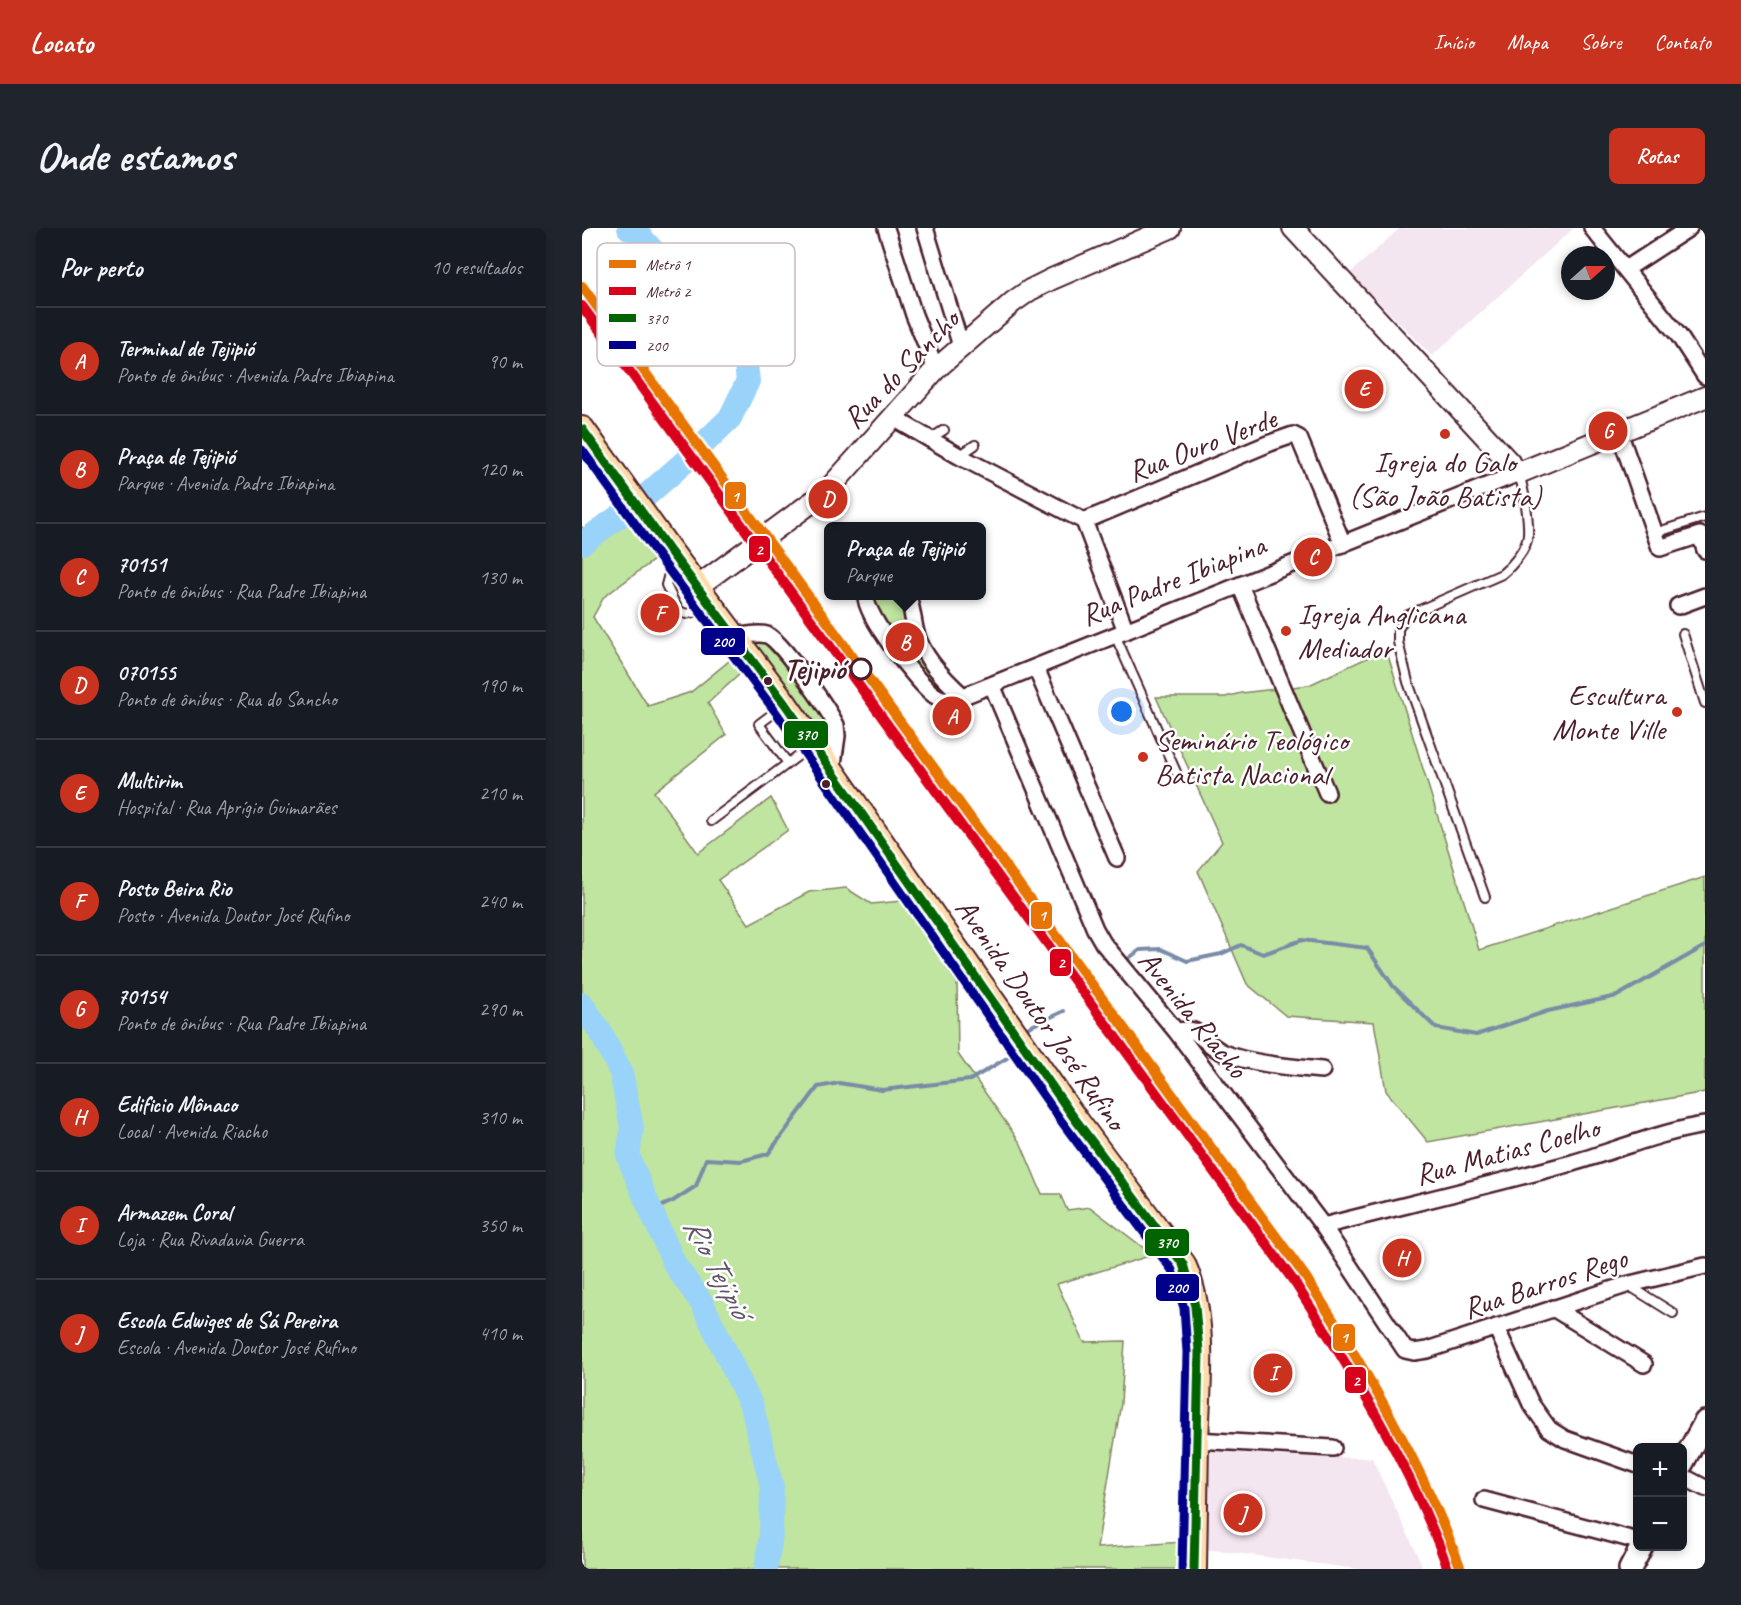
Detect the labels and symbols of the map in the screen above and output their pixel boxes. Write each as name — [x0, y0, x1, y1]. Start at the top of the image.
legend — [597, 243, 795, 366]
north arrow — [1561, 246, 1615, 300]
text: Metrô 1 — [646, 255, 691, 275]
text: Metrô 2 — [646, 282, 692, 302]
street label: Rua do Sancho — [835, 299, 970, 437]
text: 370 — [646, 309, 669, 329]
text: 200 — [646, 336, 669, 356]
pin: E — [1344, 366, 1384, 412]
street label: Rua Ouro Verde — [1122, 398, 1284, 491]
pin: G — [1588, 408, 1628, 454]
marker: Igreja do Galo (São João Batista) — [1438, 427, 1452, 441]
place label: Igreja do Galo (São João Batista) — [1349, 443, 1543, 515]
pin: D — [808, 476, 848, 522]
line badge: 1 — [724, 481, 747, 510]
text: 1 — [731, 487, 740, 507]
street label: Rua Padre Ibiapina — [1075, 525, 1273, 634]
pin: C — [1294, 534, 1332, 580]
line badge: 2 — [748, 535, 771, 563]
text: 2 — [755, 540, 764, 560]
pin: F — [640, 590, 680, 636]
place label: Igreja Anglicana Mediador — [1298, 595, 1467, 667]
pin: B — [886, 620, 924, 664]
marker: Igreja Anglicana Mediador — [1279, 624, 1293, 638]
line badge: 200 — [700, 627, 746, 656]
text: 200 — [712, 632, 736, 652]
place label: Tejipió — [784, 650, 849, 688]
marker: Tejipió — [850, 658, 872, 680]
unlabelled marker — [762, 675, 774, 687]
place label: Escultura Monte Ville — [1552, 676, 1668, 748]
pin: A — [932, 694, 971, 738]
your location — [1107, 697, 1136, 726]
marker: Escultura Monte Ville — [1670, 705, 1684, 719]
line badge: 370 — [783, 720, 829, 749]
place label: Seminário Teológico Batista Nacional — [1155, 721, 1351, 793]
text: 370 — [795, 725, 819, 745]
marker: Seminário Teológico Batista Nacional — [1136, 750, 1150, 764]
unlabelled marker — [820, 778, 832, 790]
street label: Avenida Doutor José Rufino — [947, 891, 1137, 1140]
line badge: 1 — [1030, 901, 1053, 930]
text: 1 — [1038, 906, 1047, 926]
street label: Avenida Riacho — [1130, 942, 1257, 1087]
line badge: 2 — [1049, 948, 1072, 977]
text: 2 — [1057, 953, 1066, 973]
street label: Rua Matias Coelho — [1411, 1107, 1606, 1194]
water label: Rio Tejipió — [674, 1210, 765, 1332]
line badge: 370 — [1144, 1228, 1190, 1257]
text: 370 — [1156, 1233, 1180, 1253]
pin: H — [1382, 1236, 1422, 1280]
street label: Rua Barros Rego — [1458, 1238, 1633, 1327]
line badge: 200 — [1155, 1273, 1200, 1302]
text: 200 — [1166, 1278, 1190, 1298]
line badge: 1 — [1332, 1323, 1356, 1352]
text: 1 — [1340, 1328, 1349, 1348]
pin: I — [1254, 1350, 1292, 1396]
line badge: 2 — [1344, 1366, 1367, 1394]
text: 2 — [1352, 1371, 1361, 1391]
pin: J — [1224, 1490, 1262, 1536]

